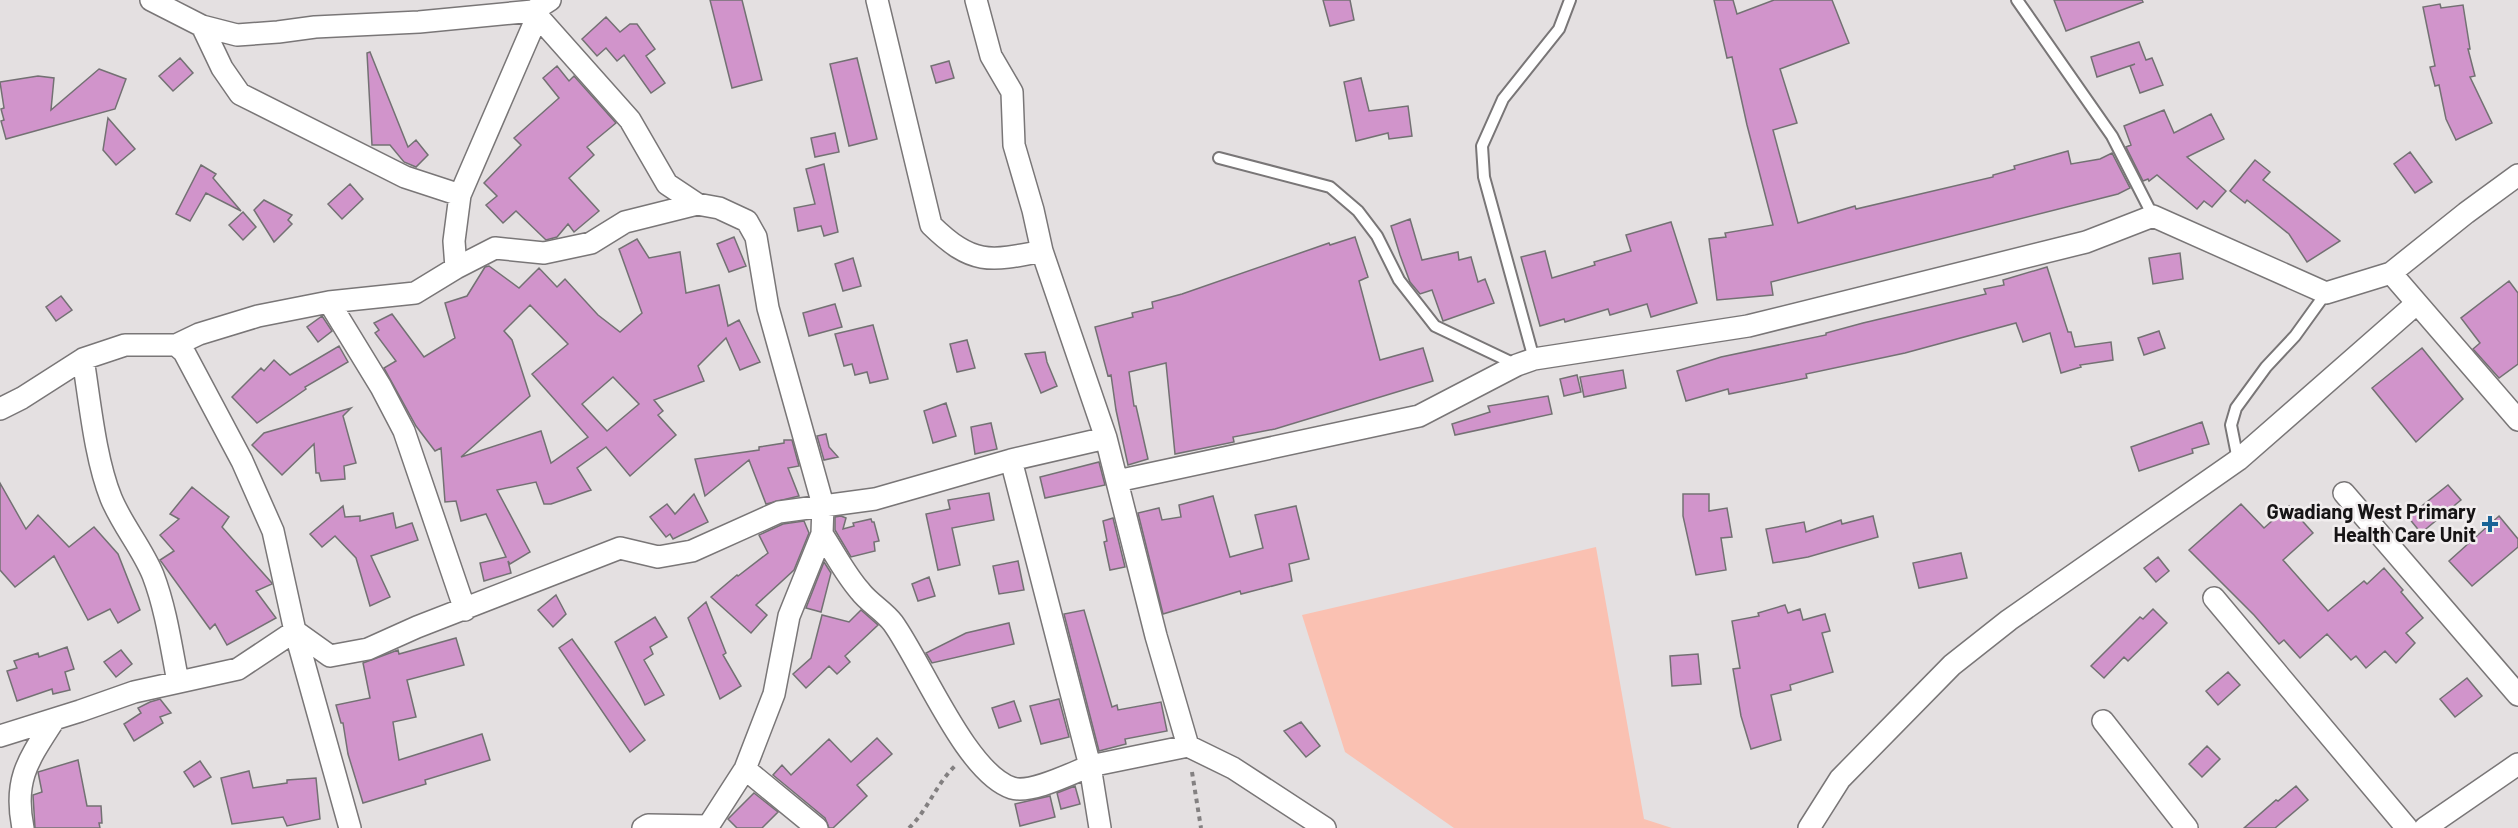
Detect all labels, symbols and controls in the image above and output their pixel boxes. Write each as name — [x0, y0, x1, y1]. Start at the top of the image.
place label: Gwadiang West Primary Health Care Unit — [2266, 499, 2476, 546]
marker: Gwadiang West Primary Health Care Unit — [2481, 515, 2499, 533]

